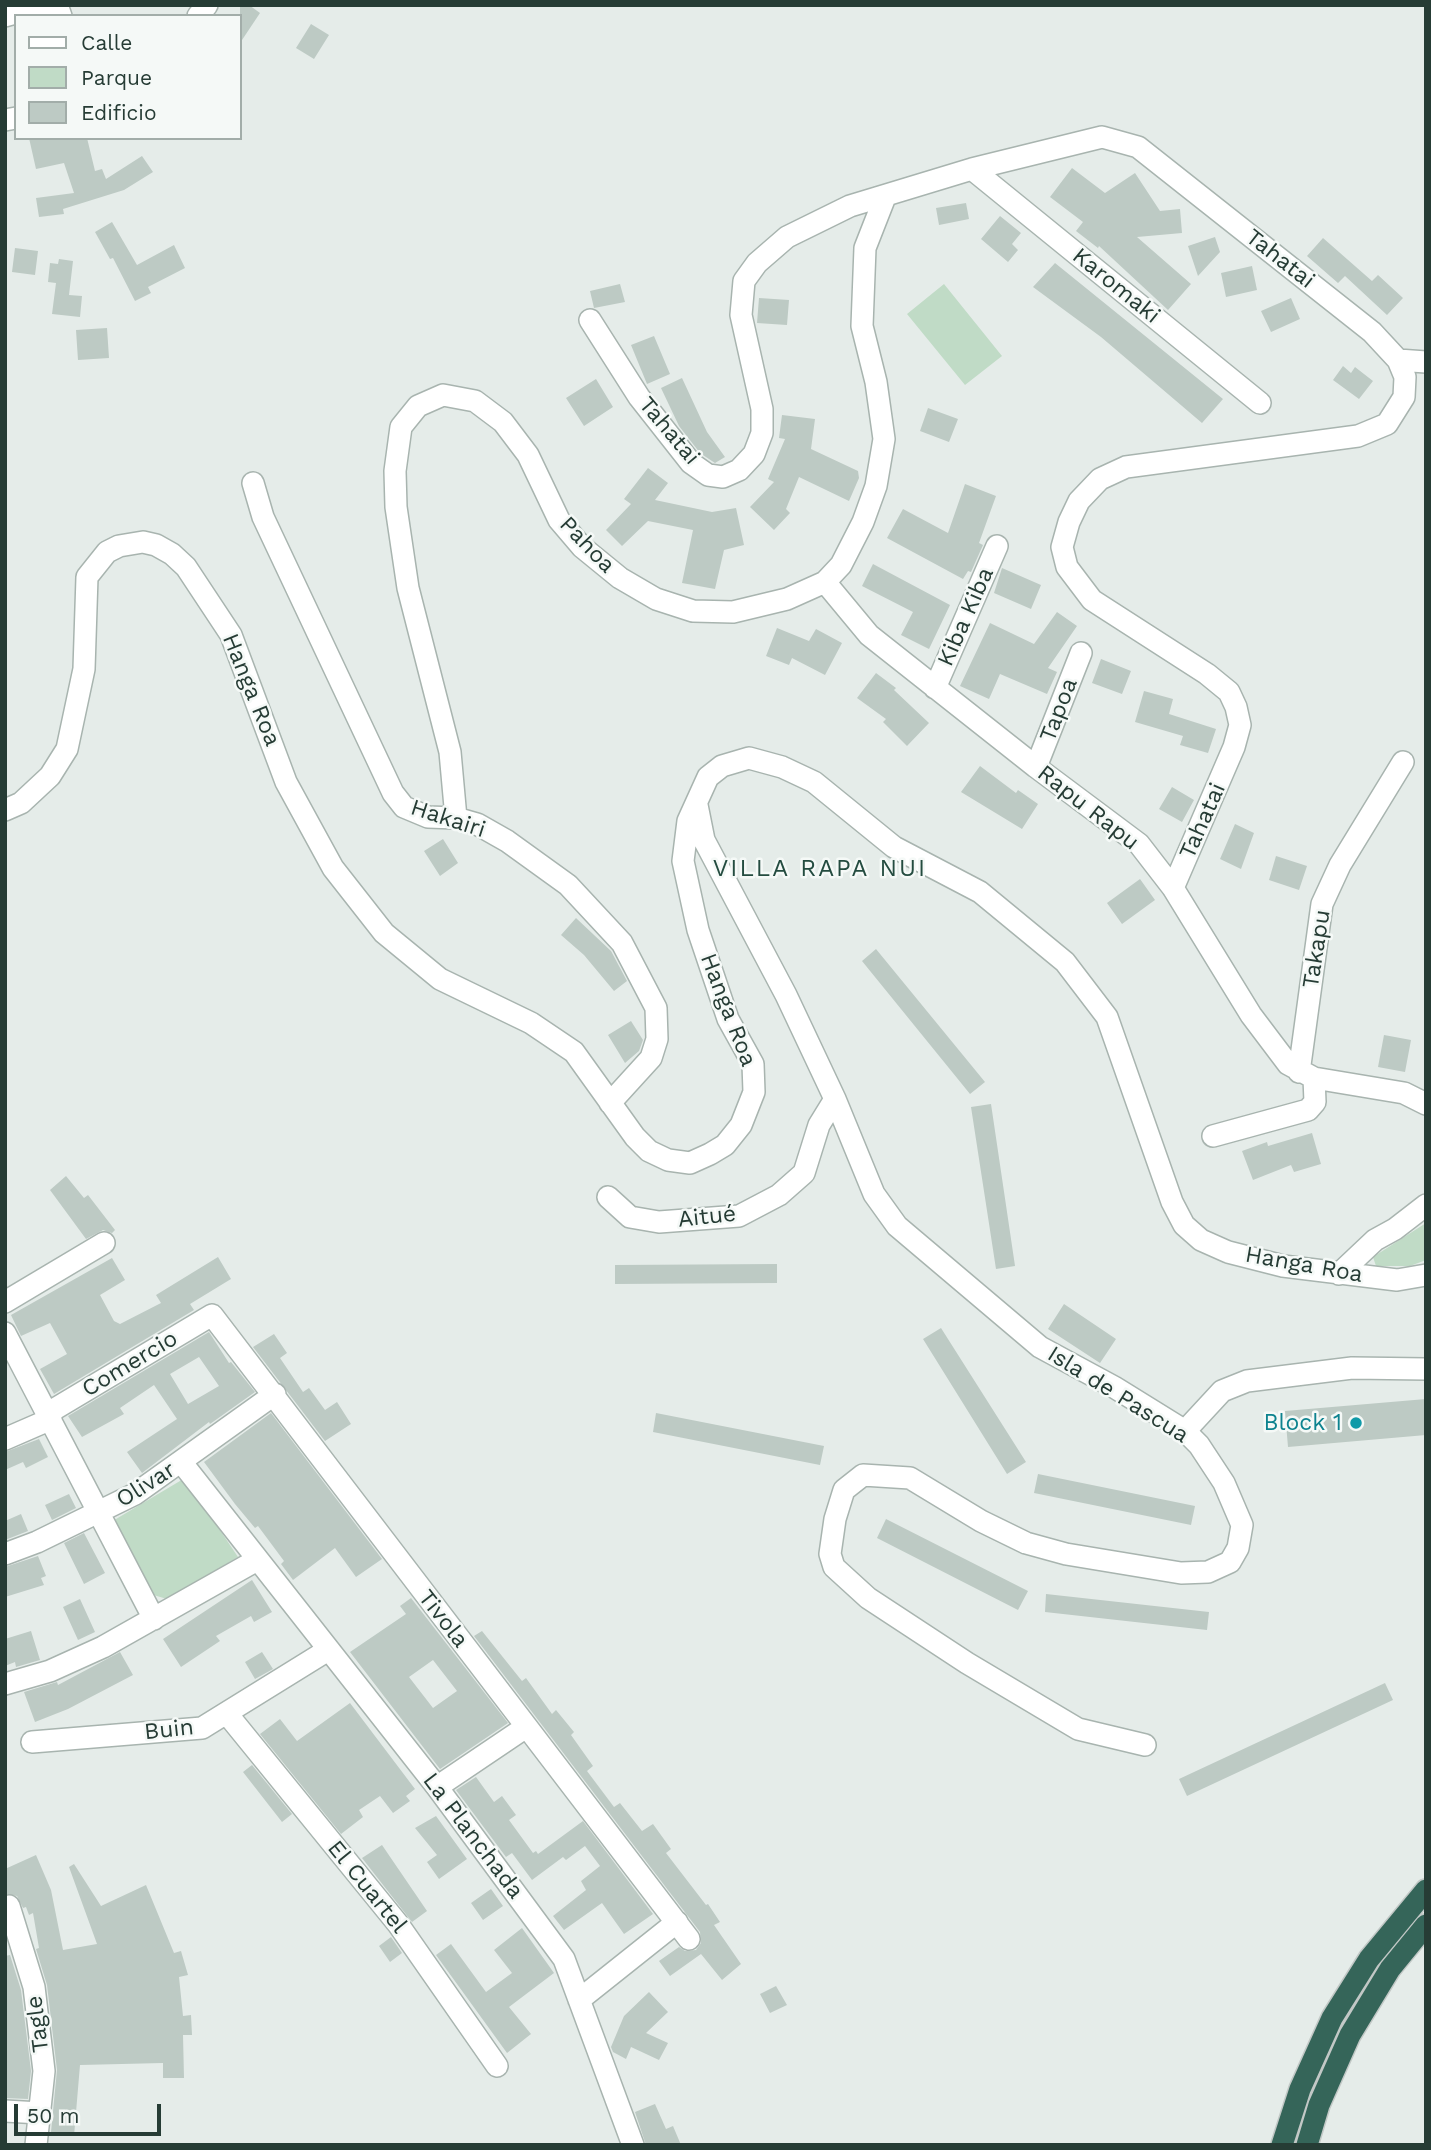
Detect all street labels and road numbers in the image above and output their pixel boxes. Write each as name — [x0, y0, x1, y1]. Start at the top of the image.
street label: Tahatai — [1240, 223, 1320, 295]
street label: Karomaki — [1067, 242, 1165, 330]
street label: Tahatai — [633, 391, 705, 471]
street label: Pahoa — [553, 511, 621, 579]
street label: Kiba Kiba — [932, 563, 1000, 671]
street label: Hanga Roa — [216, 630, 286, 750]
street label: Tapoa — [1034, 674, 1084, 746]
street label: Rapu Rapu — [1032, 760, 1144, 856]
street label: Tahatai — [1174, 779, 1232, 863]
street label: Hakairi — [407, 794, 489, 844]
street label: Takapu — [1297, 908, 1337, 990]
street label: Hanga Roa — [694, 950, 762, 1070]
street label: Aitué — [677, 1200, 737, 1234]
street label: Hanga Roa — [1243, 1241, 1365, 1289]
street label: Comercio — [77, 1325, 183, 1403]
street label: Isla de Pascua — [1042, 1341, 1194, 1449]
street label: Olivar — [111, 1456, 181, 1514]
street label: Tivola — [412, 1585, 474, 1653]
street label: Buin — [143, 1714, 195, 1746]
street label: La Planchada — [417, 1768, 529, 1904]
street label: El Cuartel — [321, 1835, 413, 1939]
street label: Tagle — [21, 1994, 55, 2054]

